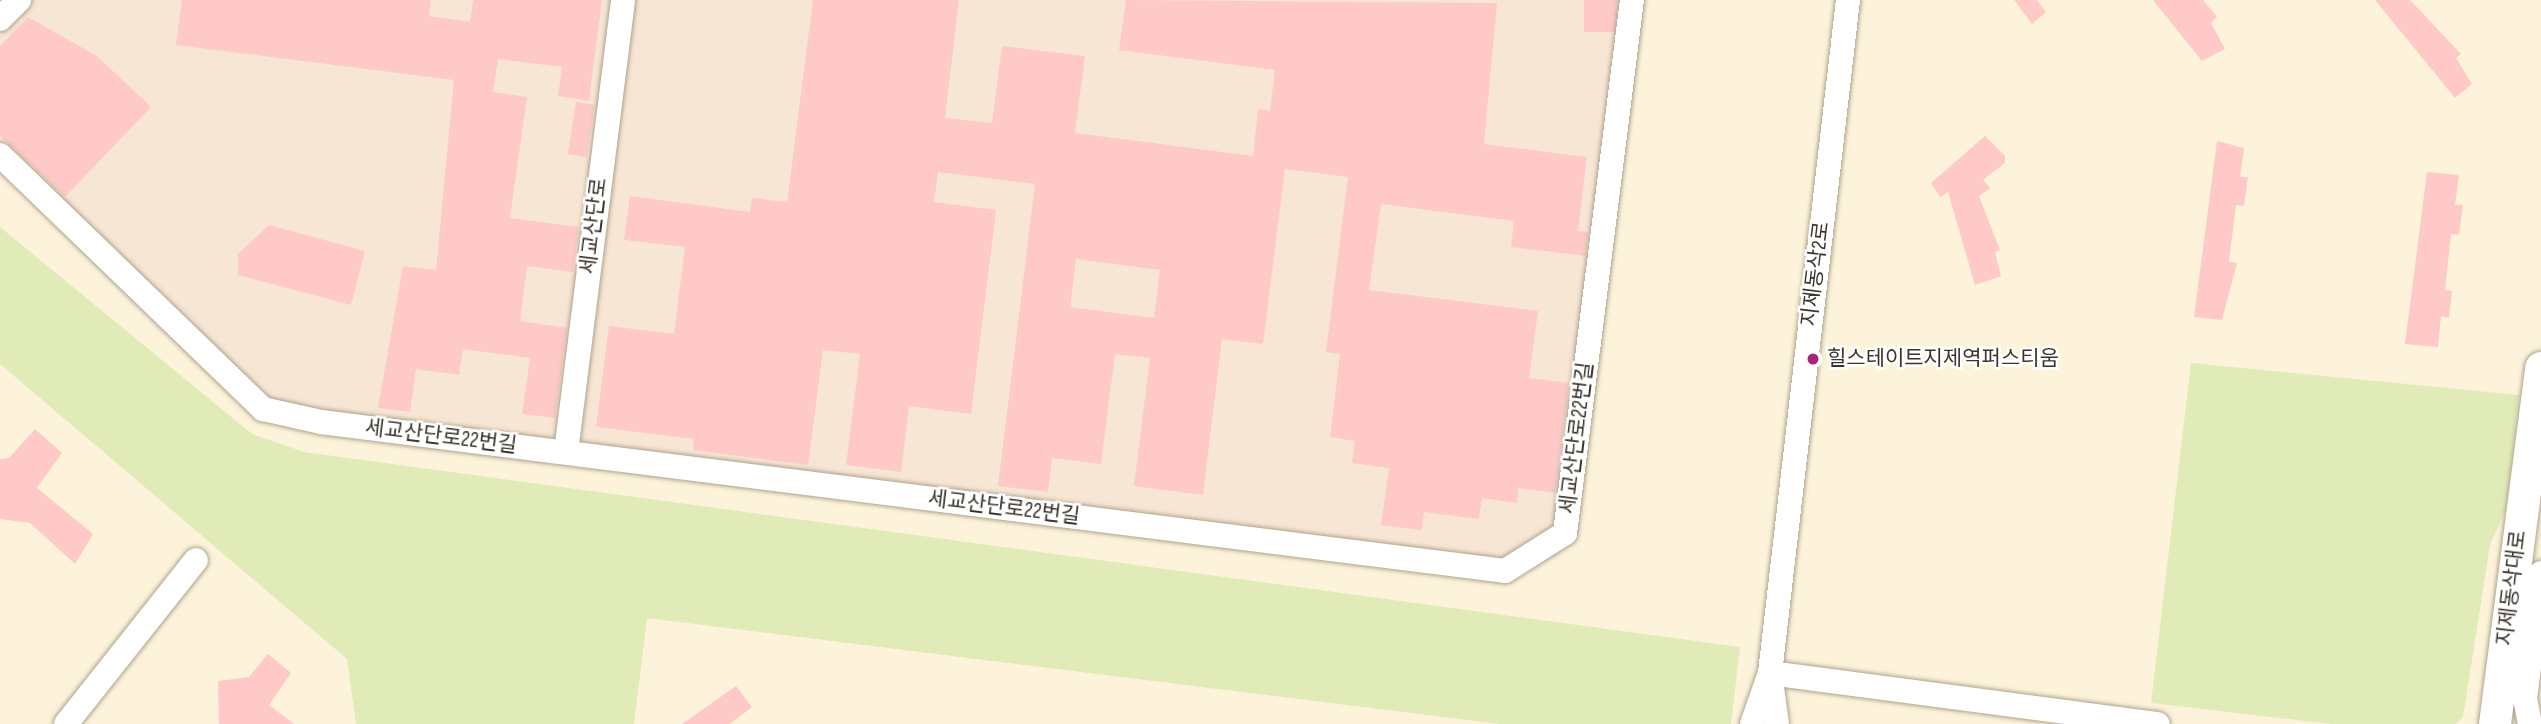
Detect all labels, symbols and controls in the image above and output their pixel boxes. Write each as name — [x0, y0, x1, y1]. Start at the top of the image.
street label: 세교산단로 — [576, 177, 612, 275]
street label: 지제동삭2로 — [1797, 220, 1835, 328]
place label: 힐스테이트지제역퍼스티움 — [1827, 346, 2059, 372]
marker: 힐스테이트지제역퍼스티움 — [1805, 351, 1821, 367]
street label: 세교산단로22번길 — [1555, 361, 1599, 515]
street label: 세교산단로22번길 — [364, 415, 518, 459]
street label: 세교산단로22번길 — [927, 486, 1081, 530]
street label: 지제동삭대로 — [2492, 529, 2532, 647]

